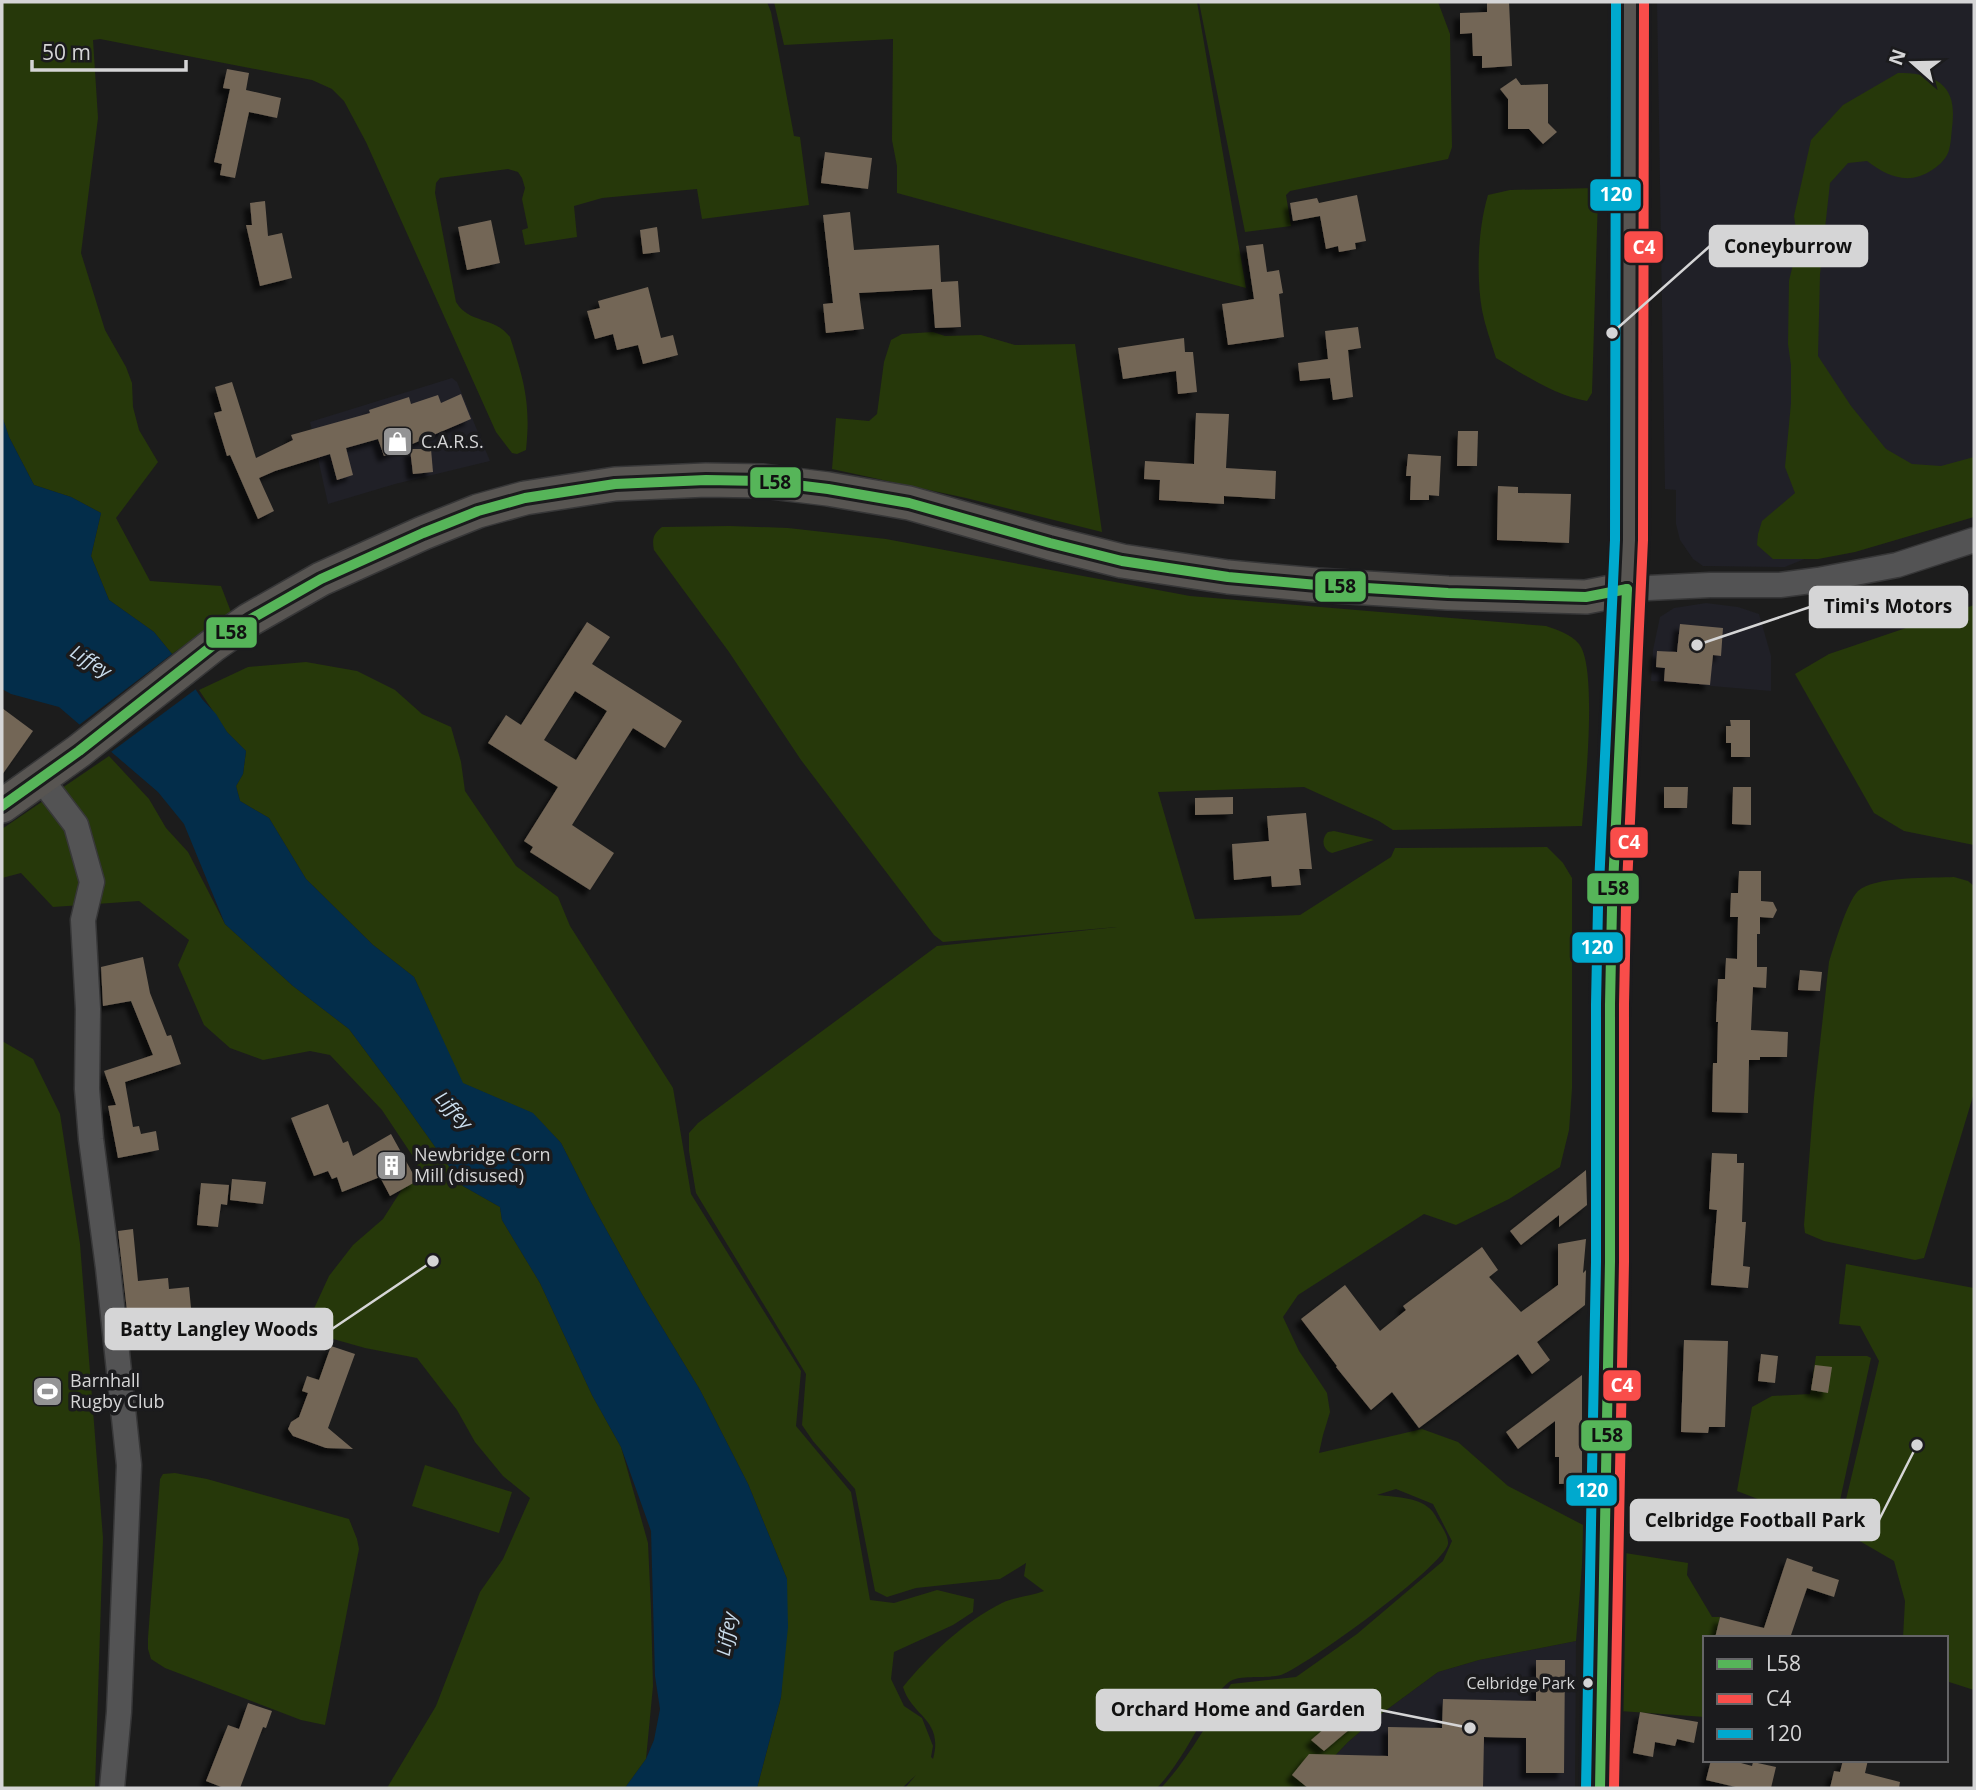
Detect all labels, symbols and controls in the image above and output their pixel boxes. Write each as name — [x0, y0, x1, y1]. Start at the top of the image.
scale bar — [32, 28, 186, 72]
north arrow — [1878, 28, 1948, 98]
text: 50 m — [42, 38, 91, 66]
text: N — [1882, 45, 1912, 69]
line badge: 120 — [1589, 178, 1642, 212]
text: 120 — [1600, 181, 1632, 207]
callout: Coneyburrow — [1710, 226, 1867, 266]
line badge: C4 — [1623, 230, 1664, 264]
text: Coneyburrow — [1724, 233, 1853, 259]
text: C4 — [1633, 234, 1656, 260]
shop icon: C.A.R.S. — [381, 425, 415, 459]
place label: C.A.R.S. — [421, 429, 484, 453]
line badge: L58 — [749, 466, 802, 499]
text: L58 — [759, 469, 791, 495]
line badge: L58 — [1314, 570, 1367, 603]
text: L58 — [1324, 573, 1356, 599]
callout: Timi's Motors — [1810, 587, 1967, 627]
text: Timi's Motors — [1824, 593, 1952, 619]
line badge: L58 — [205, 616, 258, 649]
text: L58 — [215, 619, 247, 645]
water label: Liffey — [65, 638, 118, 684]
line badge: C4 — [1609, 826, 1649, 859]
text: C4 — [1618, 829, 1641, 855]
line badge: L58 — [1586, 872, 1640, 905]
text: L58 — [1597, 875, 1629, 901]
line badge: 120 — [1571, 931, 1624, 964]
text: 120 — [1581, 934, 1613, 960]
water label: Liffey — [429, 1085, 479, 1136]
place label: Newbridge Corn Mill (disused) — [414, 1142, 551, 1187]
building icon: Newbridge Corn Mill (disused) — [374, 1148, 408, 1182]
callout: Batty Langley Woods — [106, 1309, 332, 1349]
text: Batty Langley Woods — [120, 1316, 318, 1342]
place label: Barnhall Rugby Club — [70, 1368, 165, 1413]
line badge: C4 — [1602, 1369, 1642, 1402]
text: C4 — [1611, 1372, 1634, 1398]
sports icon: Barnhall Rugby Club — [30, 1374, 64, 1408]
line badge: L58 — [1580, 1419, 1633, 1452]
text: L58 — [1591, 1422, 1623, 1448]
line badge: 120 — [1565, 1474, 1618, 1507]
text: 120 — [1576, 1477, 1608, 1503]
callout: Celbridge Football Park — [1631, 1500, 1879, 1540]
text: Celbridge Football Park — [1645, 1507, 1865, 1533]
water label: Liffey — [710, 1609, 742, 1658]
legend — [1703, 1636, 1948, 1762]
text: L58 — [1766, 1649, 1801, 1677]
place label: Celbridge Park — [1466, 1672, 1576, 1694]
marker: Celbridge Park — [1581, 1676, 1595, 1690]
text: C4 — [1766, 1684, 1791, 1712]
callout: Orchard Home and Garden — [1097, 1690, 1380, 1730]
text: Orchard Home and Garden — [1111, 1696, 1365, 1722]
text: 120 — [1766, 1719, 1802, 1747]

